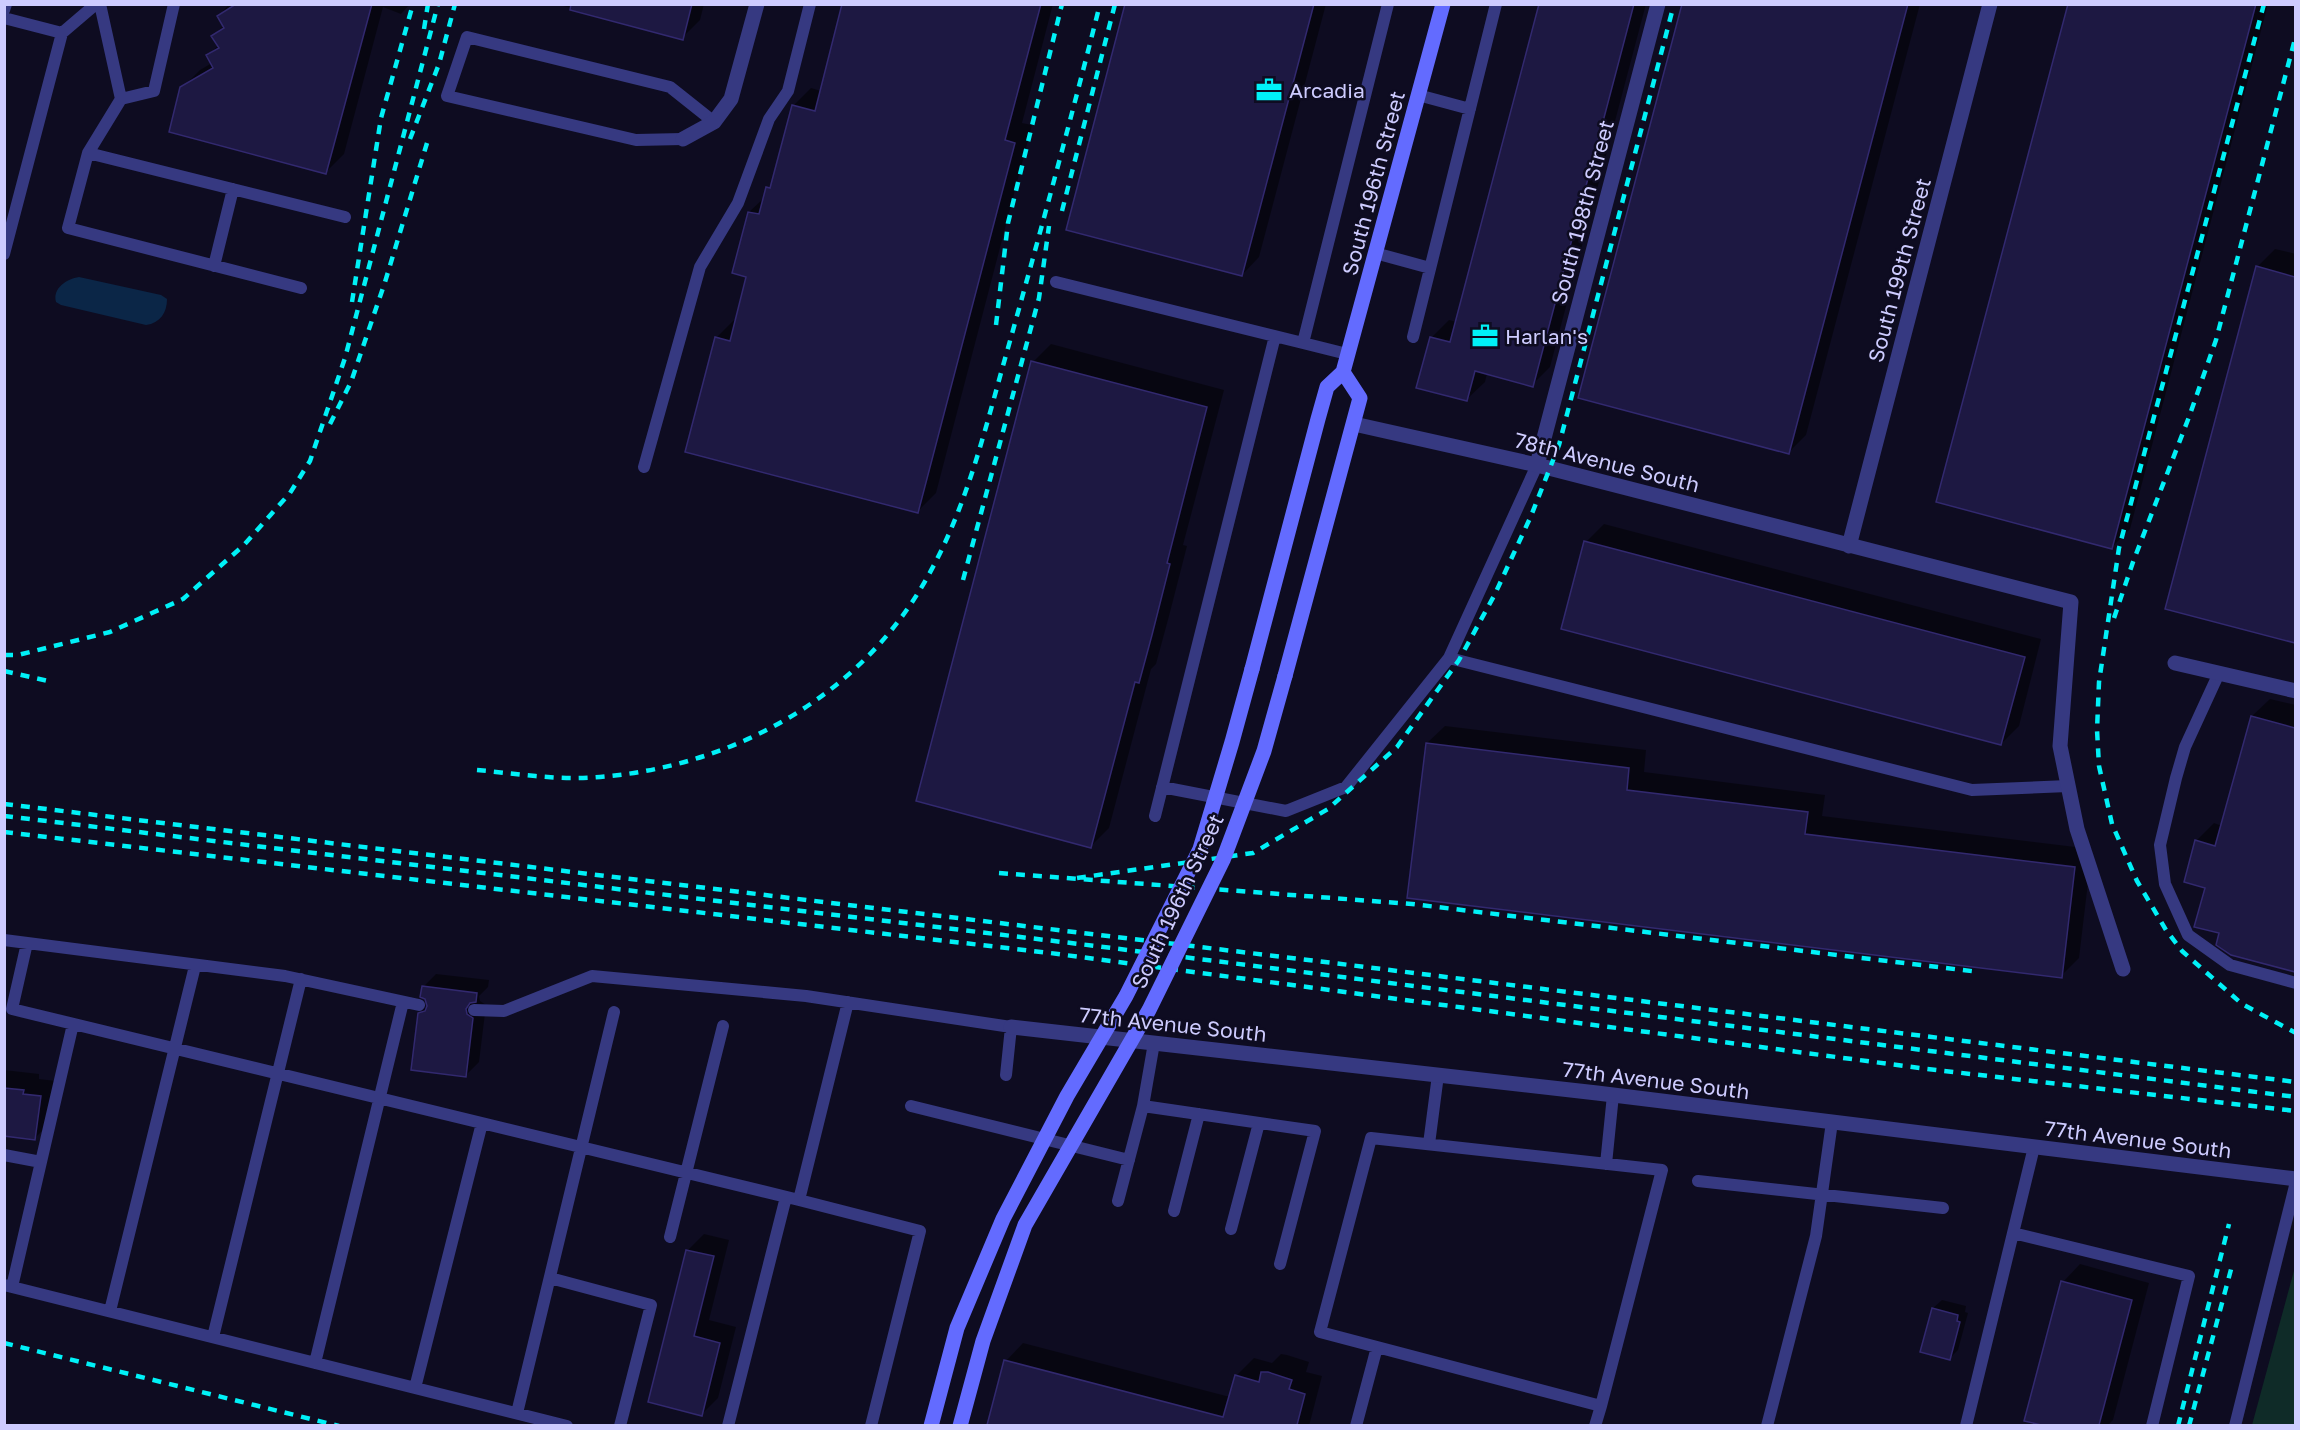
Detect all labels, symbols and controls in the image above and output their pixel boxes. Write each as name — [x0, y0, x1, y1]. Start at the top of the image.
office icon: Arcadia — [1254, 75, 1284, 105]
place label: Arcadia — [1289, 77, 1365, 103]
street label: South 196th Street — [1336, 88, 1410, 278]
street label: South 198th Street — [1545, 117, 1619, 307]
street label: South 199th Street — [1862, 175, 1936, 365]
office icon: Harlan's — [1470, 321, 1500, 351]
place label: Harlan's — [1505, 323, 1588, 349]
street label: 78th Avenue South — [1512, 426, 1702, 498]
street label: South 196th Street — [1125, 810, 1229, 992]
street label: 77th Avenue South — [1078, 1001, 1268, 1047]
street label: 77th Avenue South — [1561, 1056, 1751, 1104]
street label: 77th Avenue South — [2043, 1115, 2233, 1163]

